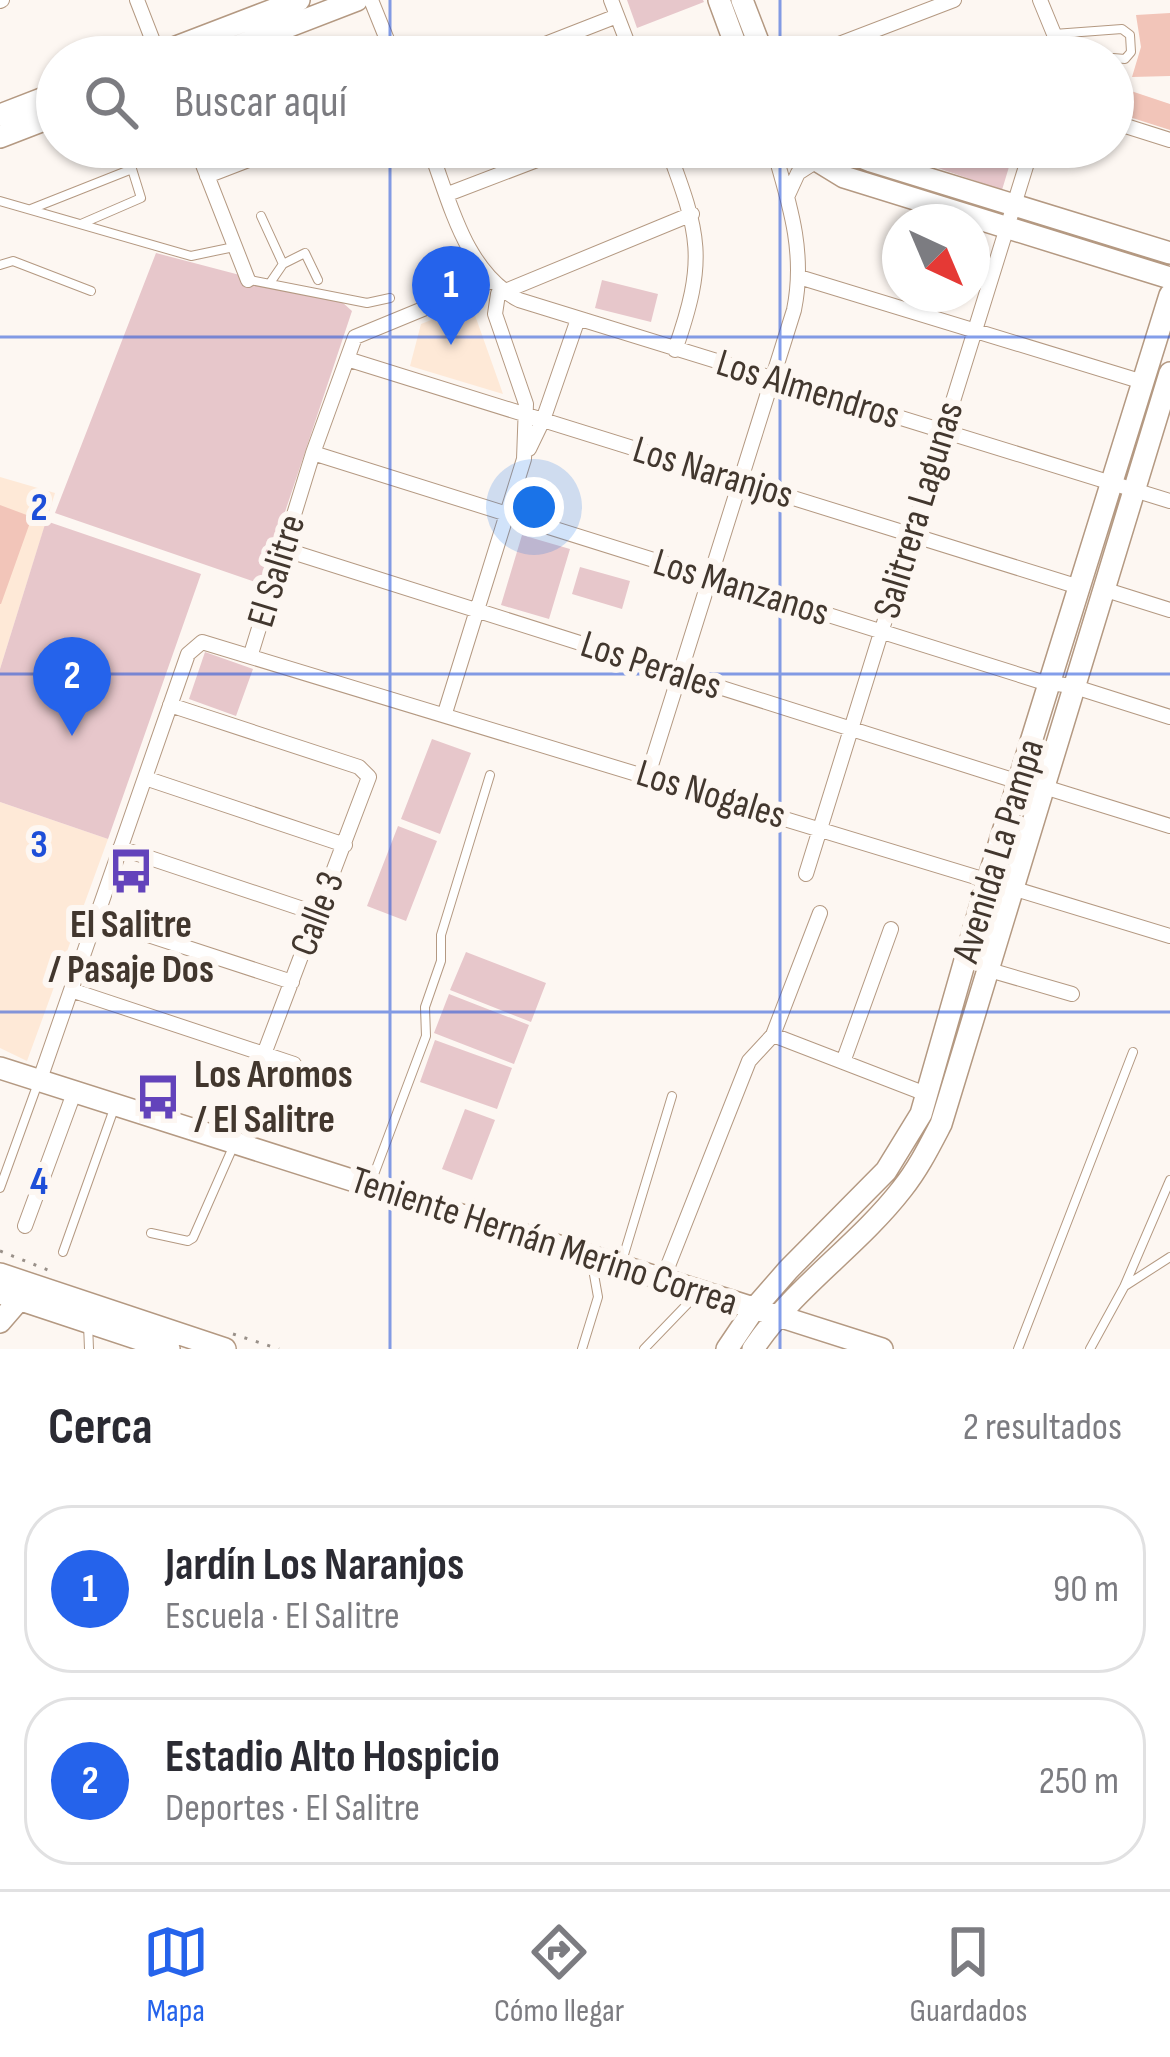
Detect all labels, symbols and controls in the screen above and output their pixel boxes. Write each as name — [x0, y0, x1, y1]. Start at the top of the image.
search box — [36, 36, 1134, 168]
icon: search — [78, 69, 144, 135]
text: Buscar aquí — [174, 75, 347, 130]
north arrow — [882, 204, 990, 312]
pin: 1 — [412, 246, 490, 345]
street label: Los Almendros — [711, 340, 905, 440]
street label: Salitrera Lagunas — [864, 396, 974, 624]
street label: Los Naranjos — [627, 426, 799, 520]
your location — [504, 477, 564, 537]
text: 2 — [30, 485, 48, 532]
street label: El Salitre — [238, 509, 316, 633]
street label: Los Manzanos — [648, 539, 834, 637]
street label: Los Perales — [575, 621, 727, 711]
pin: 2 — [33, 637, 111, 736]
street label: Avenida La Pampa — [942, 734, 1055, 969]
street label: Los Nogales — [631, 750, 791, 840]
text: 3 — [30, 822, 48, 869]
bus stop icon: El Salitre / Pasaje Dos — [106, 846, 156, 896]
street label: Calle 3 — [281, 865, 355, 963]
place label: El Salitre / Pasaje Dos — [48, 902, 214, 994]
place label: Los Aromos / El Salitre — [194, 1052, 353, 1144]
bus stop icon: Los Aromos / El Salitre — [133, 1072, 183, 1122]
street label: Teniente Hernán Merino Correa — [345, 1157, 743, 1327]
text: 4 — [30, 1159, 48, 1206]
text: Cerca — [48, 1397, 153, 1458]
text: 2 resultados — [963, 1404, 1122, 1451]
text: Jardín Los Naranjos — [165, 1538, 464, 1593]
text: 1 — [82, 1566, 98, 1613]
text: 90 m — [1053, 1566, 1119, 1613]
text: Escuela · El Salitre — [165, 1593, 400, 1640]
text: Estadio Alto Hospicio — [165, 1730, 500, 1785]
text: 2 — [81, 1758, 99, 1805]
text: 250 m — [1039, 1758, 1119, 1805]
text: Deportes · El Salitre — [165, 1785, 420, 1832]
tab: Mapa — [143, 1919, 209, 2031]
tab: Cómo llegar — [494, 1919, 624, 2031]
tab: Guardados — [910, 1919, 1027, 2031]

